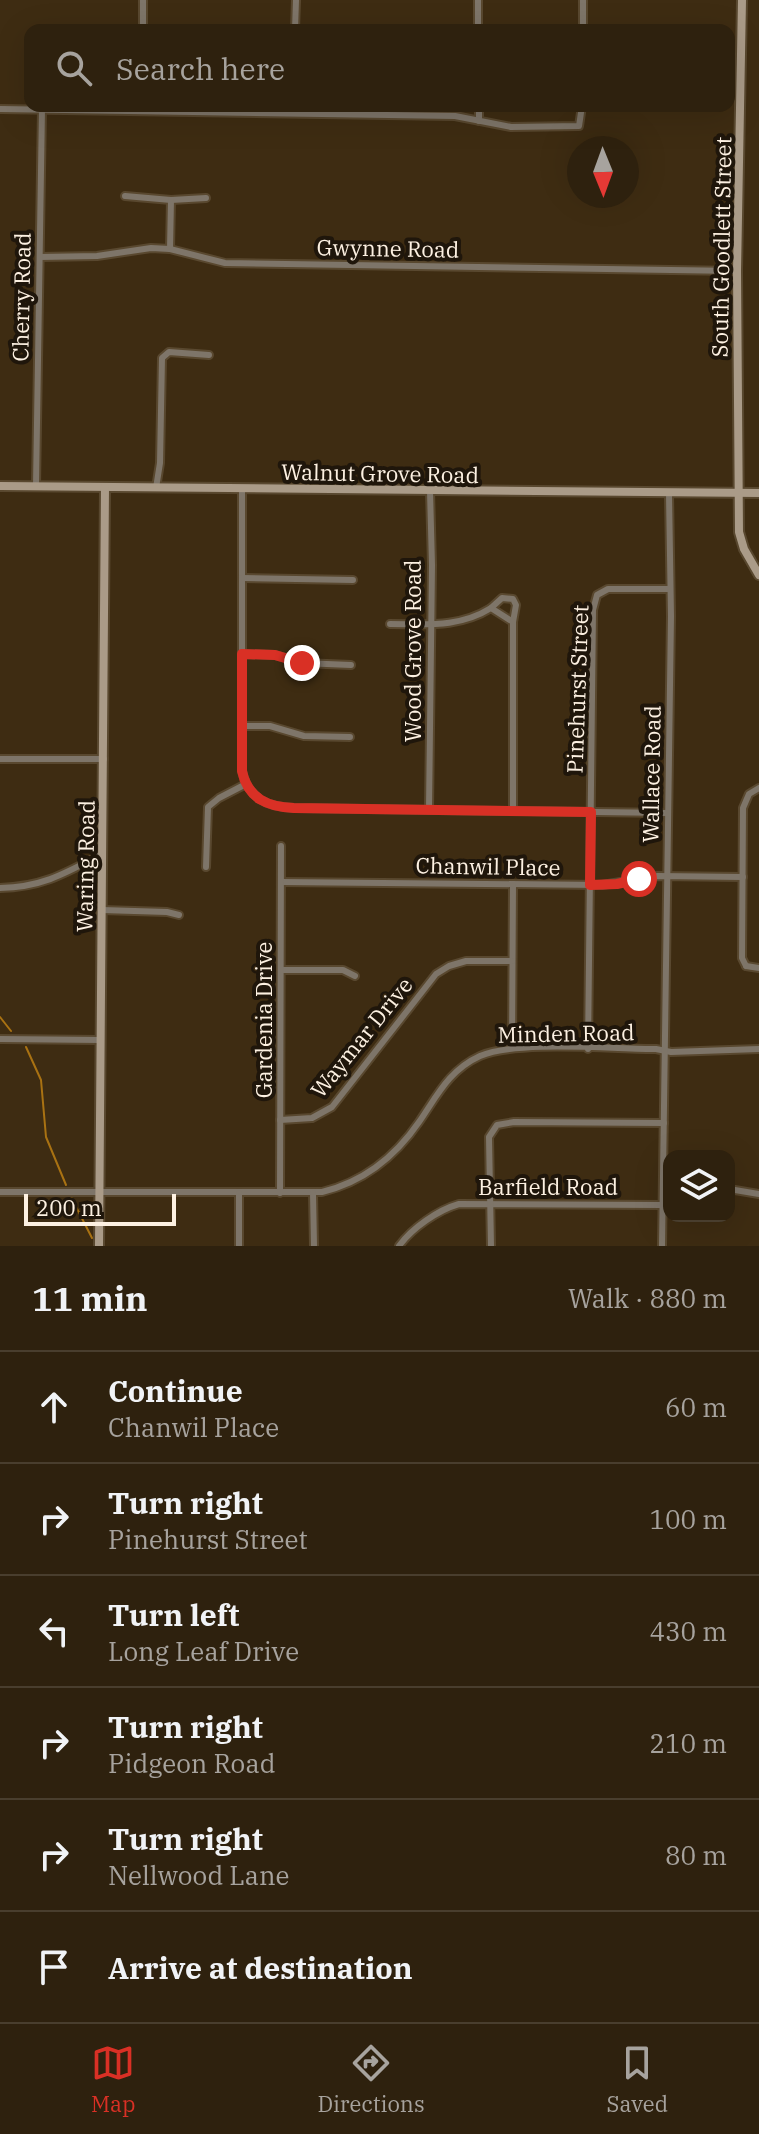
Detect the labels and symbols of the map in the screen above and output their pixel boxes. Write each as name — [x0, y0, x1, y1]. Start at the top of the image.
north arrow — [567, 136, 639, 208]
street label: South Goodlett Street — [705, 136, 737, 358]
street label: Cherry Road — [5, 232, 37, 362]
street label: Gwynne Road — [316, 232, 460, 264]
street label: Walnut Grove Road — [281, 457, 479, 489]
street label: Wood Grove Road — [398, 560, 427, 742]
street label: Pinehurst Street — [560, 604, 594, 774]
route end — [284, 645, 320, 681]
street label: Wallace Road — [635, 705, 667, 843]
street label: Waring Road — [69, 800, 101, 932]
street label: Chanwil Place — [415, 850, 561, 882]
route start — [621, 861, 657, 897]
street label: Gardenia Drive — [249, 942, 278, 1098]
street label: Waymar Drive — [304, 971, 418, 1103]
street label: Minden Road — [497, 1017, 635, 1049]
street label: Barfield Road — [478, 1172, 618, 1201]
scale bar — [24, 1190, 176, 1226]

